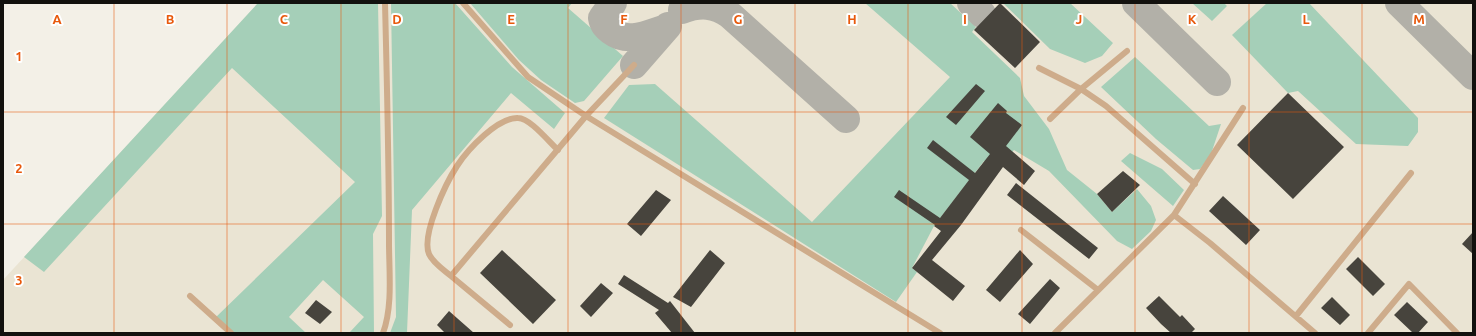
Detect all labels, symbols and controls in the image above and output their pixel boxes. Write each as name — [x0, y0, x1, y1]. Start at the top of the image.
text: A — [52, 12, 62, 26]
text: B — [166, 12, 175, 26]
text: C — [280, 12, 289, 26]
text: D — [392, 12, 402, 26]
text: E — [507, 12, 515, 26]
text: F — [620, 12, 628, 26]
text: G — [734, 12, 743, 26]
text: H — [847, 12, 857, 26]
text: I — [963, 12, 967, 26]
text: J — [1076, 12, 1082, 26]
text: K — [1188, 12, 1197, 26]
text: L — [1302, 12, 1310, 26]
text: M — [1413, 12, 1425, 26]
text: 1 — [15, 49, 23, 63]
text: 2 — [15, 161, 23, 175]
text: 3 — [15, 273, 23, 287]

